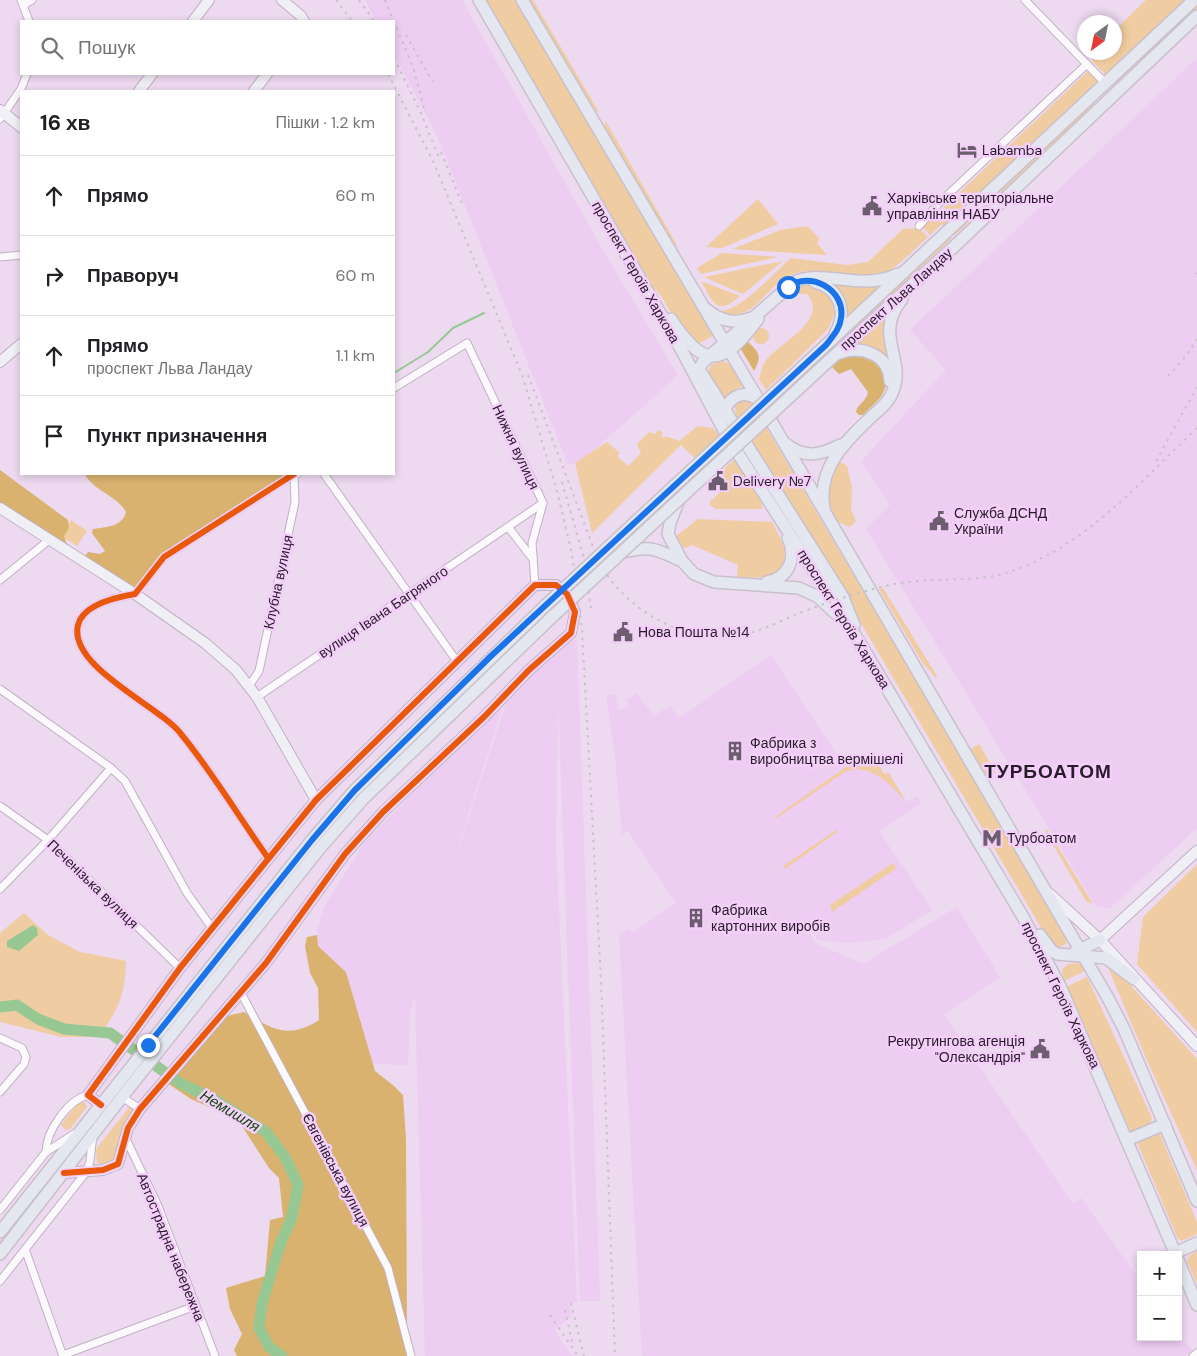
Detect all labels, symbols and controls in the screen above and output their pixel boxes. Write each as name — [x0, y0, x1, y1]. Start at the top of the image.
north arrow — [1077, 15, 1122, 60]
search box — [20, 20, 395, 75]
icon: search — [38, 34, 66, 62]
text: Пошук — [78, 35, 135, 60]
text: 16 хв — [40, 109, 90, 137]
text: Пішки · 1.2 km — [276, 112, 375, 133]
hotel icon: Labamba — [956, 139, 978, 161]
place label: Labamba — [982, 141, 1042, 159]
icon: ahead — [40, 182, 68, 210]
text: Прямо — [87, 183, 149, 208]
text: 60 m — [335, 185, 375, 206]
place label: Харківське територіальне управління НАБУ — [887, 189, 1054, 223]
public building icon: Харківське територіальне управління НАБУ — [861, 195, 883, 217]
street label: проспект Героїв Харкова — [588, 198, 684, 346]
street label: проспект Льва Ландау — [836, 244, 956, 354]
icon: right — [40, 262, 68, 290]
text: Праворуч — [87, 263, 179, 288]
text: 60 m — [335, 265, 375, 286]
route start — [777, 276, 800, 299]
text: Прямо — [87, 333, 149, 358]
icon: ahead — [40, 342, 68, 370]
text: 1.1 km — [336, 345, 375, 366]
text: проспект Льва Ландау — [87, 358, 252, 379]
street label: Нижня вулиця — [488, 402, 544, 492]
icon: arrive — [40, 422, 68, 450]
text: Пункт призначення — [87, 423, 267, 448]
public building icon: Delivery №7 — [707, 470, 729, 492]
place label: Delivery №7 — [733, 472, 811, 490]
place label: Служба ДСНД України — [954, 504, 1048, 538]
public building icon: Служба ДСНД України — [928, 510, 950, 532]
street label: Клубна вулиця — [259, 533, 297, 631]
street label: проспект Героїв Харкова — [794, 546, 894, 692]
street label: вулиця Івана Багряного — [315, 562, 452, 662]
public building icon: Нова Пошта №14 — [612, 621, 634, 643]
place label: Нова Пошта №14 — [638, 623, 750, 641]
place label: Фабрика з виробництва вермішелі — [750, 734, 903, 768]
building icon: Фабрика з виробництва вермішелі — [724, 740, 746, 762]
district label: ТУРБОАТОМ — [984, 759, 1112, 784]
metro station icon: Турбоатом — [981, 827, 1003, 849]
place label: Турбоатом — [1007, 829, 1076, 847]
street label: Печенізька вулиця — [43, 836, 143, 932]
place label: Фабрика картонних виробів — [711, 901, 830, 935]
building icon: Фабрика картонних виробів — [685, 907, 707, 929]
street label: проспект Героїв Харкова — [1018, 919, 1104, 1072]
place label: Рекрутингова агенція "Олександрія" — [888, 1032, 1025, 1066]
route end — [137, 1034, 160, 1057]
public building icon: Рекрутингова агенція "Олександрія" — [1029, 1038, 1051, 1060]
water label: Немишля — [196, 1085, 264, 1137]
street label: Євгенівська вулиця — [299, 1110, 373, 1230]
street label: Автострадна набережна — [133, 1170, 209, 1324]
map controls — [1137, 1251, 1182, 1341]
button: + — [1137, 1251, 1182, 1296]
button: − — [1137, 1296, 1182, 1341]

